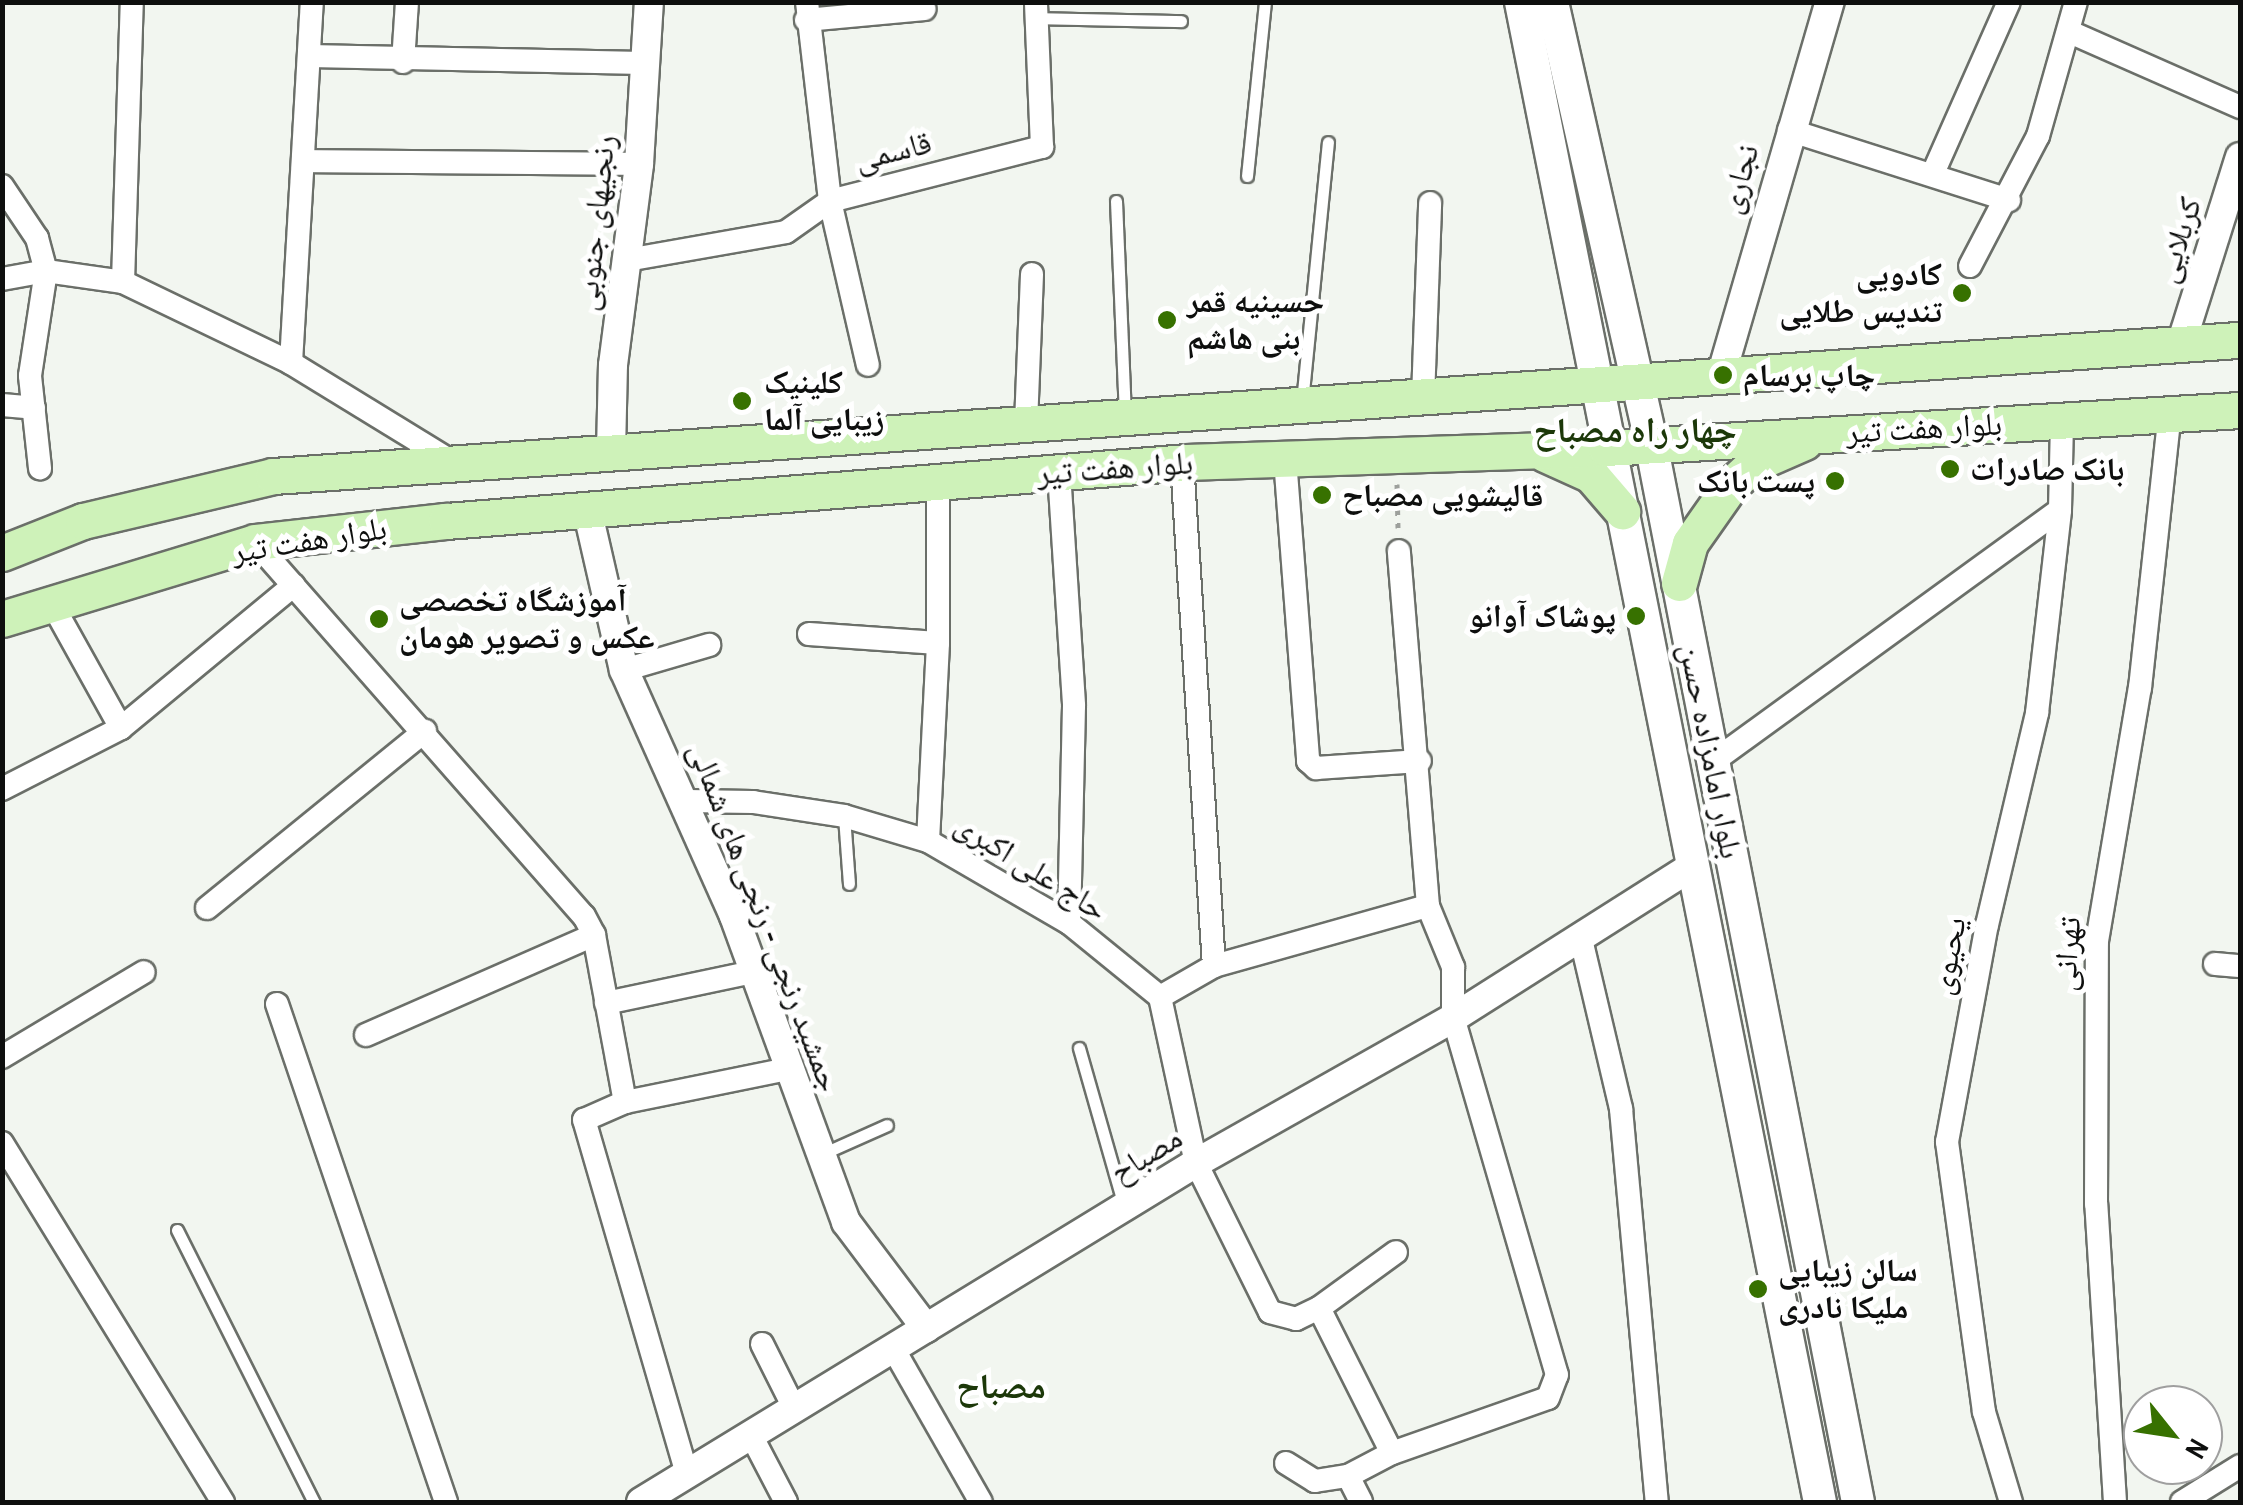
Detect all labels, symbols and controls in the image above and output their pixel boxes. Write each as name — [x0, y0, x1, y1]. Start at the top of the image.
street label: قاسمی — [851, 123, 935, 179]
street label: رنجیهای جنوبی — [567, 133, 623, 313]
street label: نجاری — [1711, 140, 1767, 218]
street label: کربلایی — [2146, 192, 2210, 288]
place label: کادویی تندیس طلایی — [1779, 256, 1942, 331]
marker: کادویی تندیس طلایی — [1951, 282, 1973, 304]
place label: حسینیه قمر بنی هاشم — [1187, 283, 1324, 358]
marker: حسینیه قمر بنی هاشم — [1156, 309, 1178, 331]
place label: چاپ برسام — [1743, 356, 1875, 394]
place label: کلینیک زیبایی آلما — [764, 364, 884, 439]
marker: چاپ برسام — [1712, 364, 1734, 386]
marker: کلینیک زیبایی آلما — [729, 388, 755, 414]
street label: بلوار هفت تیر — [1845, 405, 2003, 451]
district label: چهار راه مصباح — [1533, 409, 1737, 451]
street label: بلوار هفت تیر — [1036, 443, 1194, 493]
place label: بانک صادرات — [1970, 450, 2124, 488]
marker: بانک صادرات — [1939, 458, 1961, 480]
place label: پست بانک — [1697, 462, 1815, 500]
marker: پست بانک — [1824, 470, 1846, 492]
place label: قالیشویی مصباح — [1342, 476, 1543, 514]
marker: قالیشویی مصباح — [1311, 484, 1333, 506]
street label: بلوار هفت تیر — [229, 509, 389, 571]
place label: آموزشگاه تخصصی عکس و تصویر هومان — [399, 582, 655, 657]
place label: پوشاک آوانو — [1468, 597, 1616, 635]
marker: پوشاک آوانو — [1625, 605, 1647, 627]
marker: آموزشگاه تخصصی عکس و تصویر هومان — [368, 608, 390, 630]
street label: بلوار امامزاده حسن — [1671, 640, 1751, 862]
street label: جمشید رنجی - رنجی های شمالی — [681, 737, 849, 1097]
street label: حاج علی اکبری — [948, 805, 1114, 929]
street label: یحیوی — [1922, 914, 1974, 998]
street label: تهرانی — [2045, 916, 2089, 992]
street label: مصباح — [1103, 1118, 1189, 1192]
place label: سالن زیبایی ملیکا نادری — [1778, 1252, 1918, 1327]
marker: سالن زیبایی ملیکا نادری — [1747, 1278, 1769, 1300]
district label: مصباح — [956, 1365, 1046, 1407]
north arrow — [2123, 1385, 2223, 1485]
text: N — [2177, 1432, 2218, 1466]

